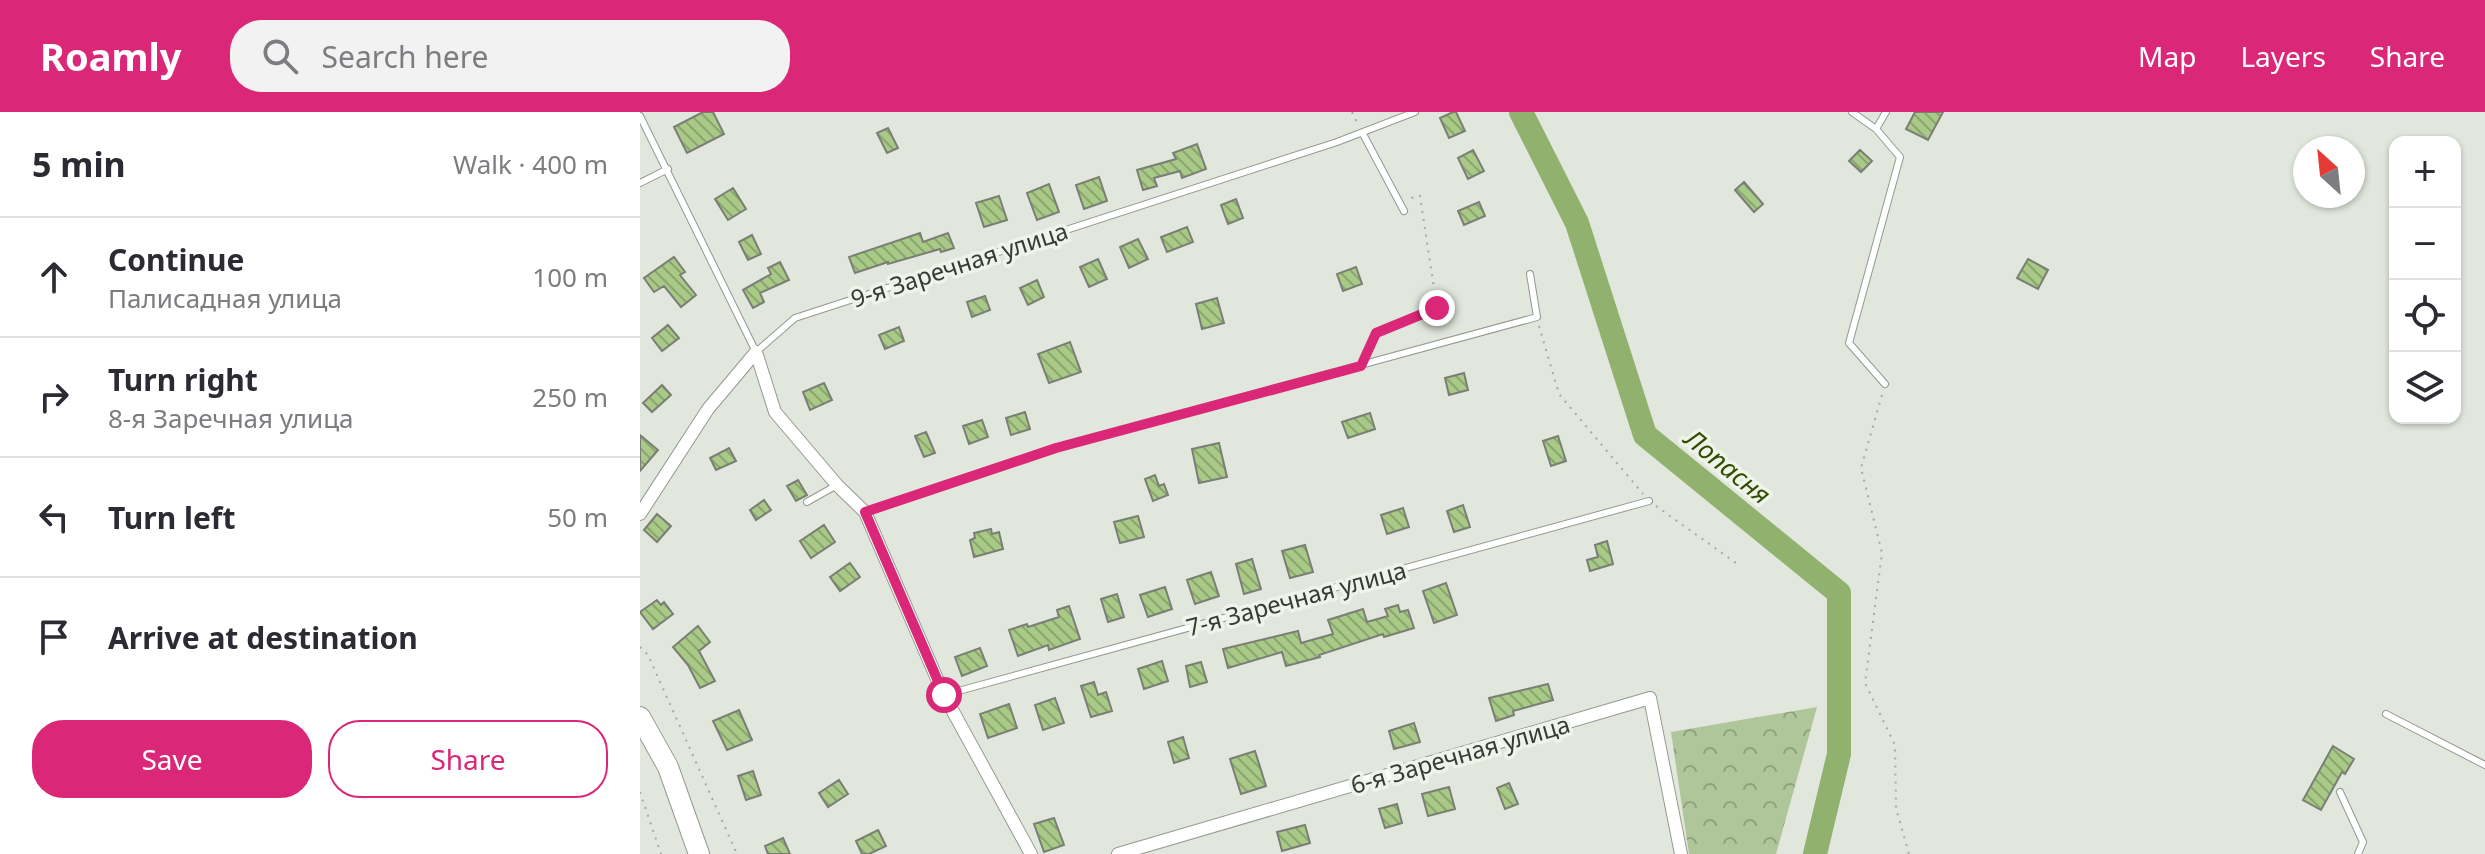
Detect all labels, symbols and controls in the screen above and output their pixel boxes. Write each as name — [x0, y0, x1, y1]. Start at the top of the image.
search box — [230, 20, 790, 92]
text: Roamly — [40, 30, 182, 82]
icon: search — [258, 34, 302, 78]
text: Search here — [322, 36, 488, 77]
text: Map — [2138, 37, 2196, 75]
text: Layers — [2240, 37, 2326, 75]
text: Share — [2370, 37, 2445, 75]
north arrow — [2293, 136, 2365, 208]
map controls — [2389, 136, 2461, 424]
button: + — [2389, 136, 2461, 208]
text: 5 min — [32, 141, 126, 187]
text: Walk · 400 m — [453, 146, 608, 182]
button: − — [2389, 208, 2461, 280]
street label: 9-я Заречная улица — [846, 213, 1072, 315]
text: Continue — [108, 239, 244, 280]
icon: ahead — [32, 255, 76, 299]
text: 100 m — [532, 259, 608, 295]
text: Палисадная улица — [108, 280, 342, 316]
button: locate — [2389, 280, 2461, 352]
route end — [1419, 290, 1455, 326]
button: layers — [2389, 352, 2461, 424]
text: Turn right — [108, 359, 258, 400]
icon: right — [32, 375, 76, 419]
text: 250 m — [532, 379, 608, 415]
text: 8-я Заречная улица — [108, 400, 354, 436]
water label: Лопасня — [1676, 419, 1779, 512]
icon: left — [32, 495, 76, 539]
text: Turn left — [108, 497, 236, 538]
text: 50 m — [547, 499, 608, 535]
street label: 7-я Заречная улица — [1182, 553, 1410, 643]
icon: arrive — [32, 615, 76, 659]
text: Arrive at destination — [108, 617, 418, 658]
route start — [926, 677, 962, 713]
street label: 6-я Заречная улица — [1347, 707, 1573, 801]
button: Save — [32, 720, 312, 798]
button: Share — [328, 720, 608, 798]

